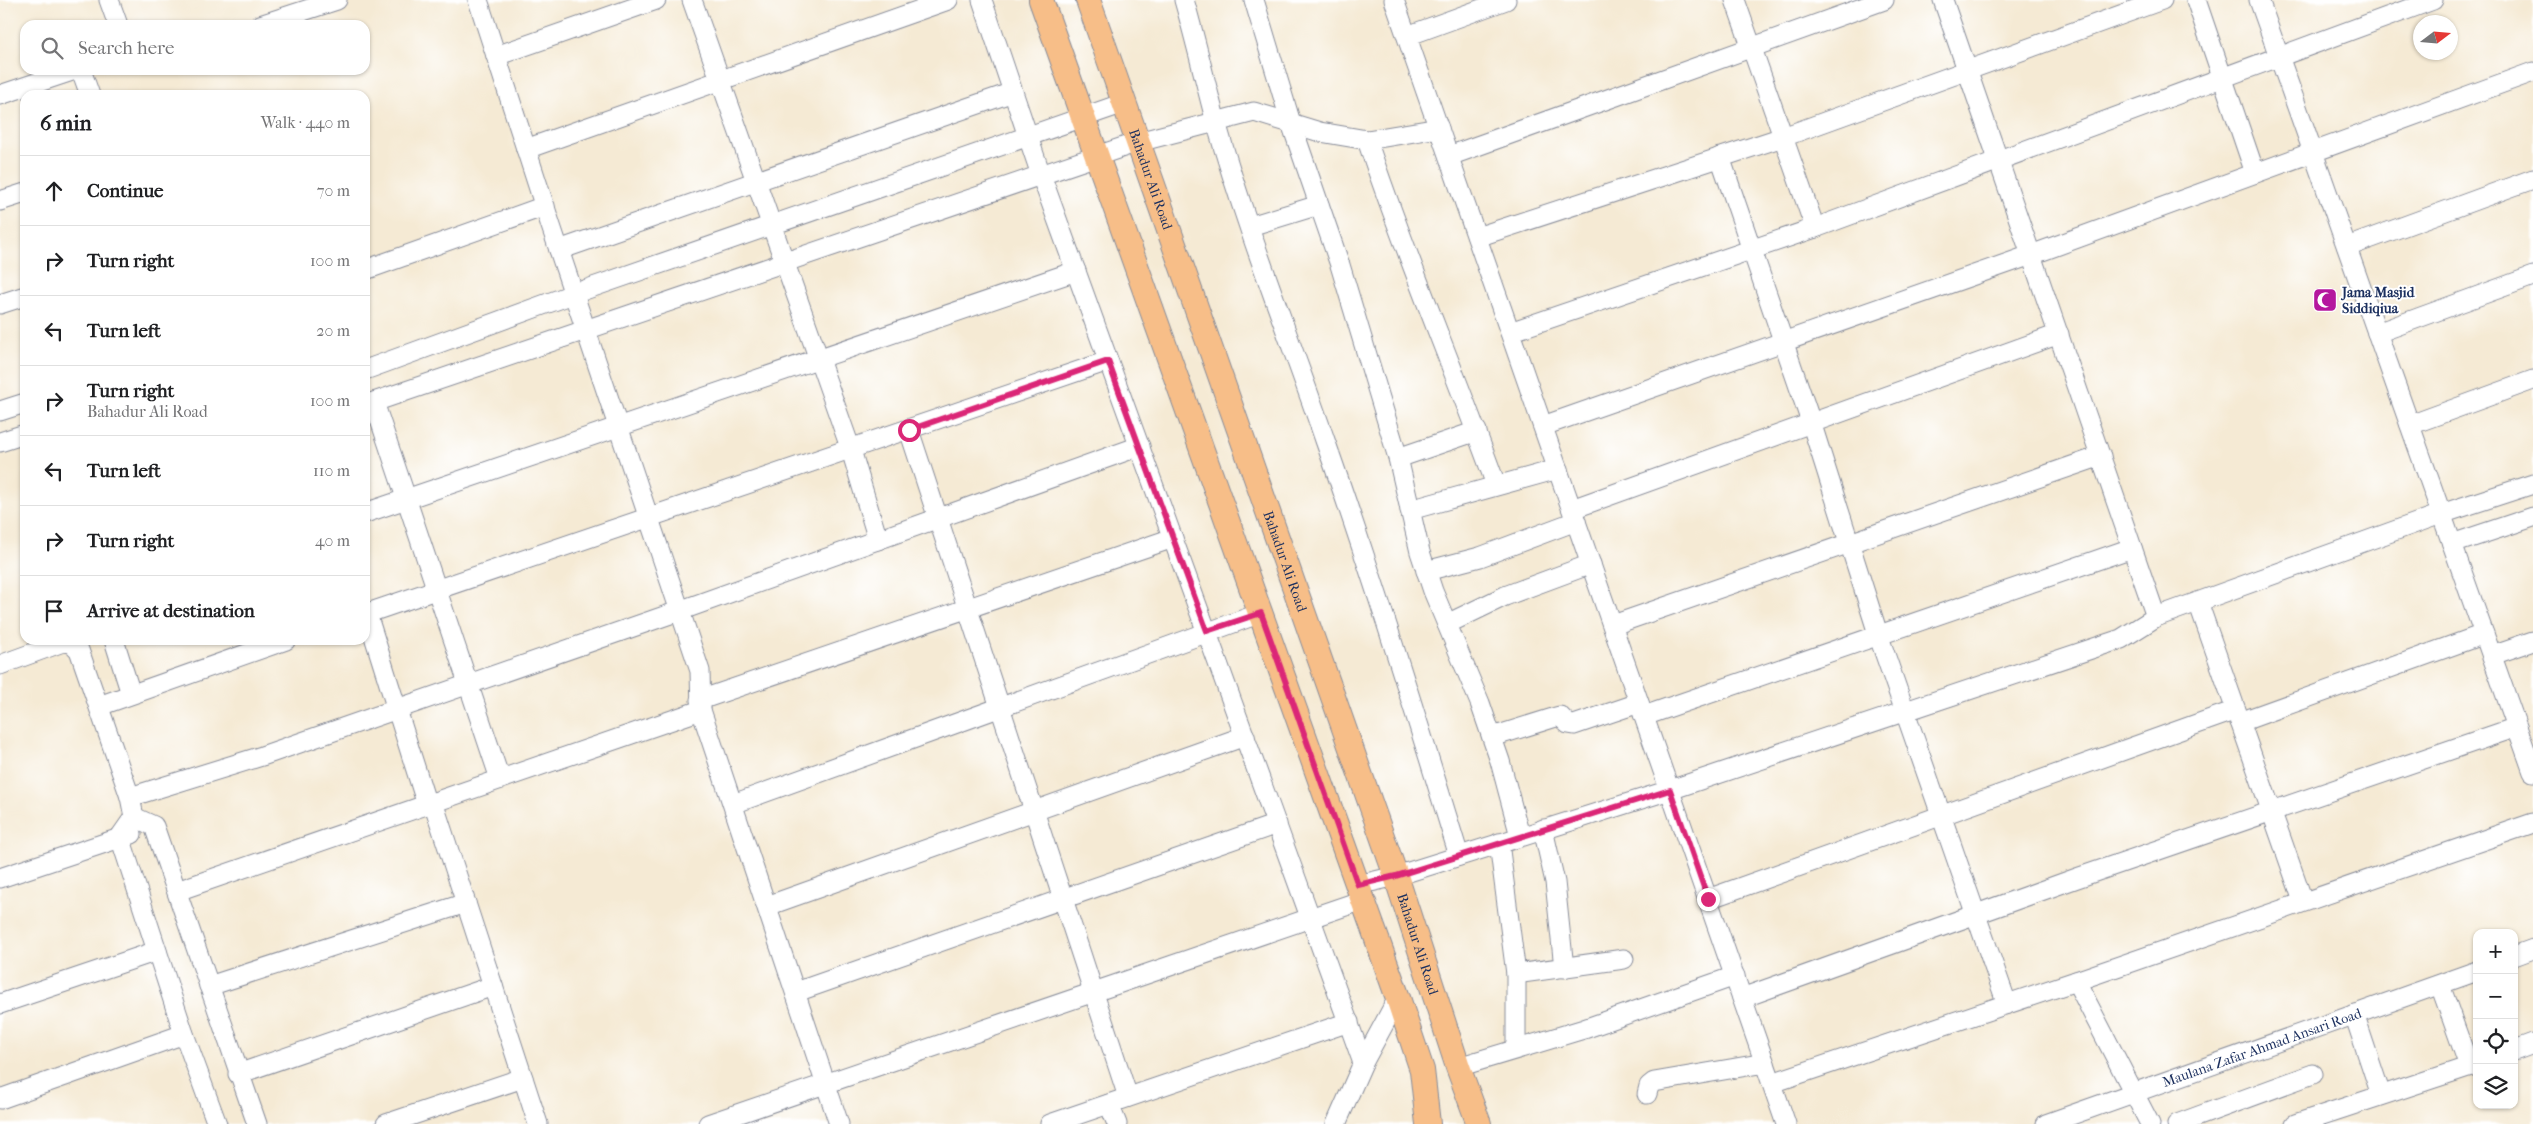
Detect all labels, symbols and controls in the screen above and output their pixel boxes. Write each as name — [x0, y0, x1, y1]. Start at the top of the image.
north arrow — [2413, 15, 2458, 60]
search box — [20, 20, 370, 75]
icon: search — [38, 34, 66, 62]
text: Search here — [78, 37, 174, 59]
text: 6 min — [40, 111, 92, 135]
text: Walk · 440 m — [261, 113, 350, 132]
street label: Bahadur Ali Road — [1125, 127, 1176, 232]
icon: ahead — [40, 177, 68, 205]
text: Continue — [87, 180, 163, 202]
text: 70 m — [317, 181, 350, 200]
icon: right — [40, 247, 68, 275]
text: Turn right — [87, 250, 174, 272]
text: 100 m — [310, 251, 350, 270]
place label: Jama Masjid Siddiqiua — [2340, 284, 2416, 317]
mosque icon: Jama Masjid Siddiqiua — [2312, 287, 2338, 313]
icon: left — [40, 317, 68, 345]
text: Turn left — [87, 320, 161, 342]
text: 20 m — [316, 321, 350, 340]
text: Turn right — [87, 380, 174, 402]
icon: right — [40, 387, 68, 415]
text: 100 m — [310, 391, 350, 410]
text: Bahadur Ali Road — [87, 402, 208, 421]
route start — [898, 419, 921, 442]
icon: left — [40, 457, 68, 485]
text: Turn left — [87, 460, 161, 482]
text: 110 m — [313, 461, 350, 480]
street label: Bahadur Ali Road — [1259, 509, 1311, 615]
icon: right — [40, 527, 68, 555]
text: Turn right — [87, 530, 174, 552]
text: 40 m — [315, 531, 350, 550]
icon: arrive — [40, 597, 68, 625]
text: Arrive at destination — [87, 600, 255, 622]
route end — [1697, 888, 1720, 911]
street label: Bahadur Ali Road — [1393, 891, 1442, 997]
map controls — [2473, 929, 2518, 1109]
button: + — [2473, 929, 2518, 974]
button: − — [2473, 974, 2518, 1019]
street label: Maulana Zafar Ahmad Ansari Road — [2160, 1005, 2364, 1091]
button: locate — [2473, 1019, 2518, 1064]
button: layers — [2473, 1064, 2518, 1109]

